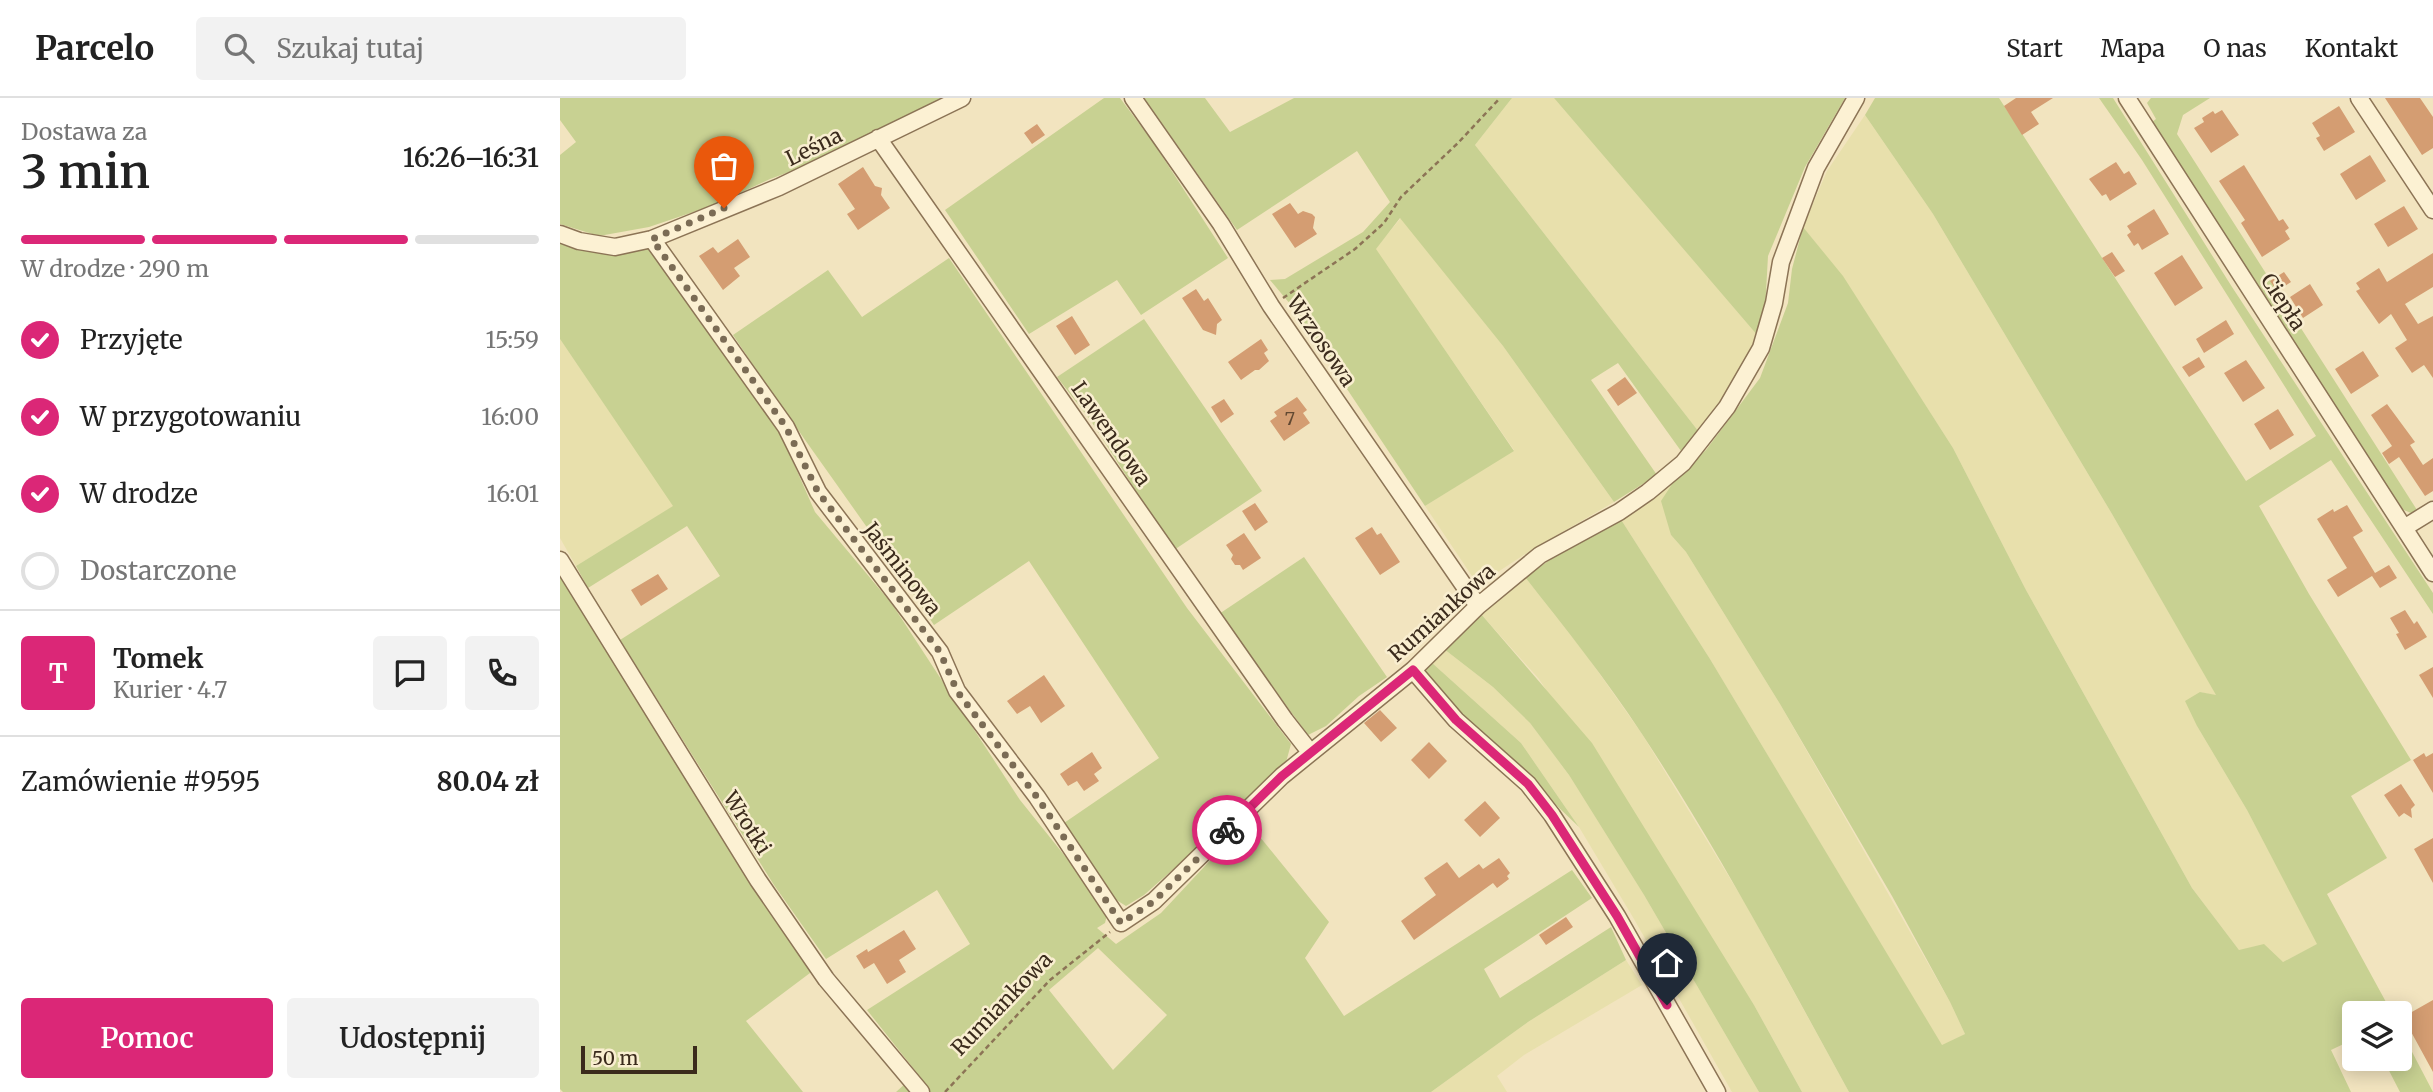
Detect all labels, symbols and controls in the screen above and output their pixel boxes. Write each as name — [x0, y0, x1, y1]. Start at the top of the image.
search box — [196, 17, 686, 80]
text: Parcelo — [35, 28, 154, 69]
icon: search — [220, 29, 258, 67]
text: Szukaj tutaj — [276, 32, 424, 65]
text: Start — [2006, 33, 2063, 64]
text: Mapa — [2101, 33, 2165, 64]
text: O nas — [2203, 33, 2267, 64]
text: Kontakt — [2305, 33, 2398, 64]
text: Dostawa za — [21, 117, 147, 146]
street label: Leśna — [781, 121, 847, 172]
pin — [694, 136, 754, 208]
text: 16:26–16:31 — [403, 141, 539, 174]
text: 3 min — [21, 143, 150, 201]
icon: bag — [705, 147, 743, 185]
text: W drodze · 290 m — [21, 254, 209, 283]
street label: Ciepła — [2255, 268, 2312, 335]
street label: Wrzosowa — [1280, 289, 1362, 392]
icon: check — [21, 321, 59, 359]
text: Przyjęte — [80, 323, 183, 356]
text: 15:59 — [485, 325, 539, 354]
street label: Lawendowa — [1066, 376, 1157, 491]
icon: check — [21, 398, 59, 436]
text: W przygotowaniu — [80, 400, 301, 433]
text: 16:00 — [481, 402, 539, 431]
house number: 7 — [1285, 407, 1295, 430]
icon: check — [21, 475, 59, 513]
text: W drodze — [80, 477, 198, 510]
text: 16:01 — [487, 479, 539, 508]
street label: Jaśminowa — [857, 516, 947, 621]
text: Dostarczone — [80, 554, 236, 587]
street label: Rumiankowa — [1383, 558, 1501, 668]
button: chat — [373, 636, 447, 710]
button: phone — [465, 636, 539, 710]
text: Tomek — [113, 642, 203, 675]
text: T — [49, 657, 67, 690]
text: Kurier · 4.7 — [113, 675, 227, 704]
text: Zamówienie #9595 — [21, 765, 260, 798]
text: 80.04 zł — [437, 765, 539, 798]
street label: Wrotki — [717, 785, 777, 860]
courier — [1192, 795, 1262, 865]
icon: bike — [1208, 811, 1246, 849]
pin — [1637, 933, 1697, 1005]
icon: home — [1648, 944, 1686, 982]
street label: Rumiankowa — [945, 946, 1058, 1061]
button: Pomoc — [21, 998, 273, 1078]
button: Udostępnij — [287, 998, 539, 1078]
map controls — [2342, 1001, 2412, 1071]
button: layers — [2342, 1001, 2412, 1071]
scale bar — [581, 1043, 696, 1075]
text: 50 m — [592, 1046, 638, 1070]

